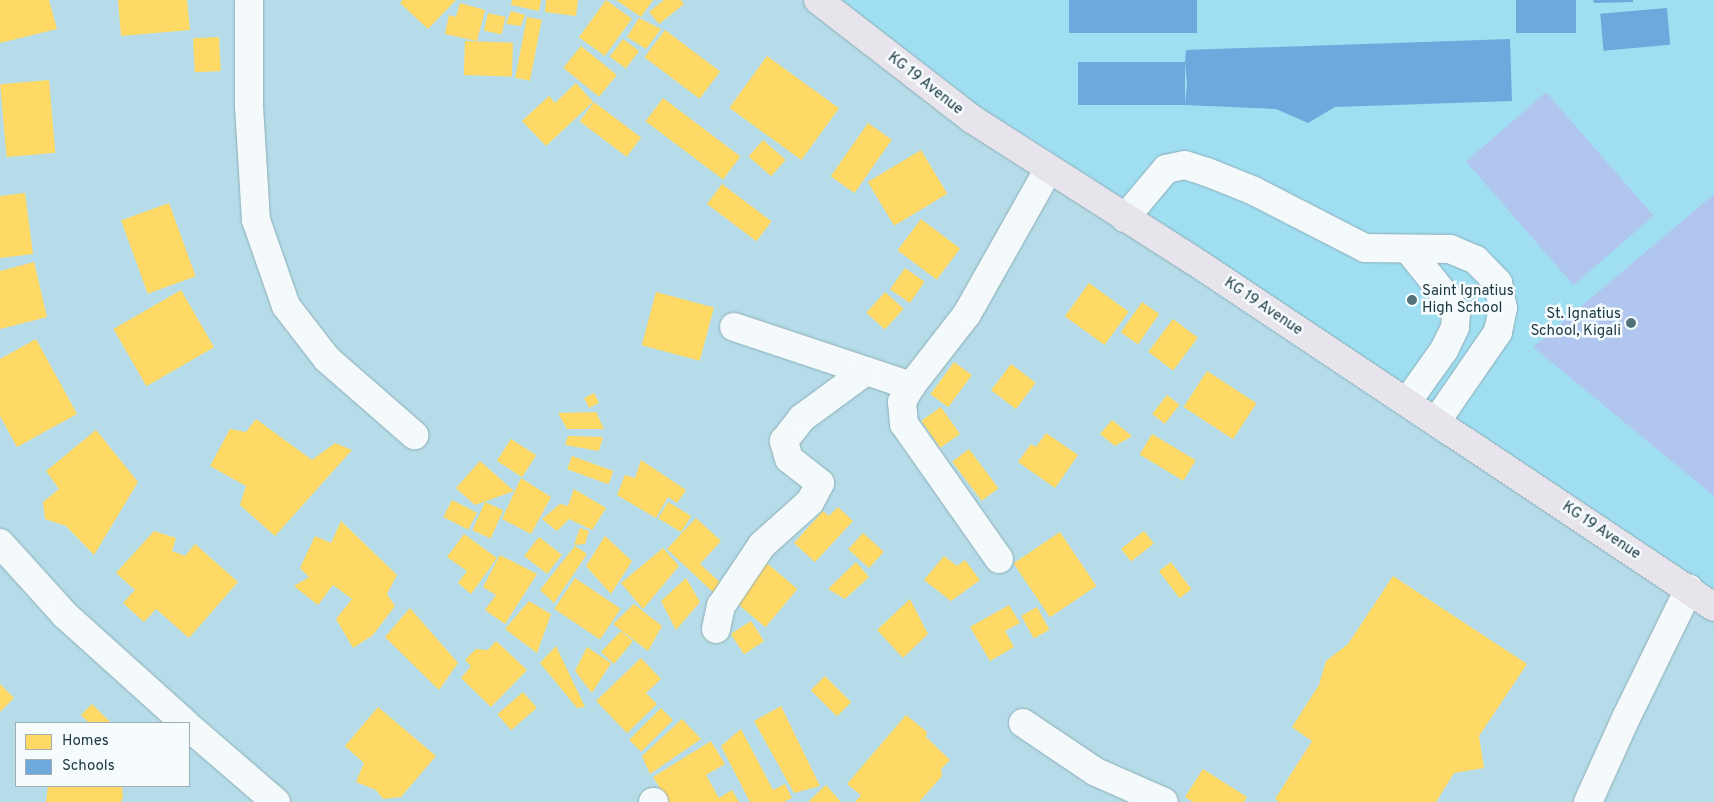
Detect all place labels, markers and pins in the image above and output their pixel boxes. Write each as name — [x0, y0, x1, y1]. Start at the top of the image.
place label: Saint Ignatius High School — [1422, 282, 1514, 317]
marker: Saint Ignatius High School — [1406, 294, 1418, 306]
place label: St. Ignatius School, Kigali — [1530, 305, 1621, 340]
marker: St. Ignatius School, Kigali — [1625, 317, 1637, 329]

